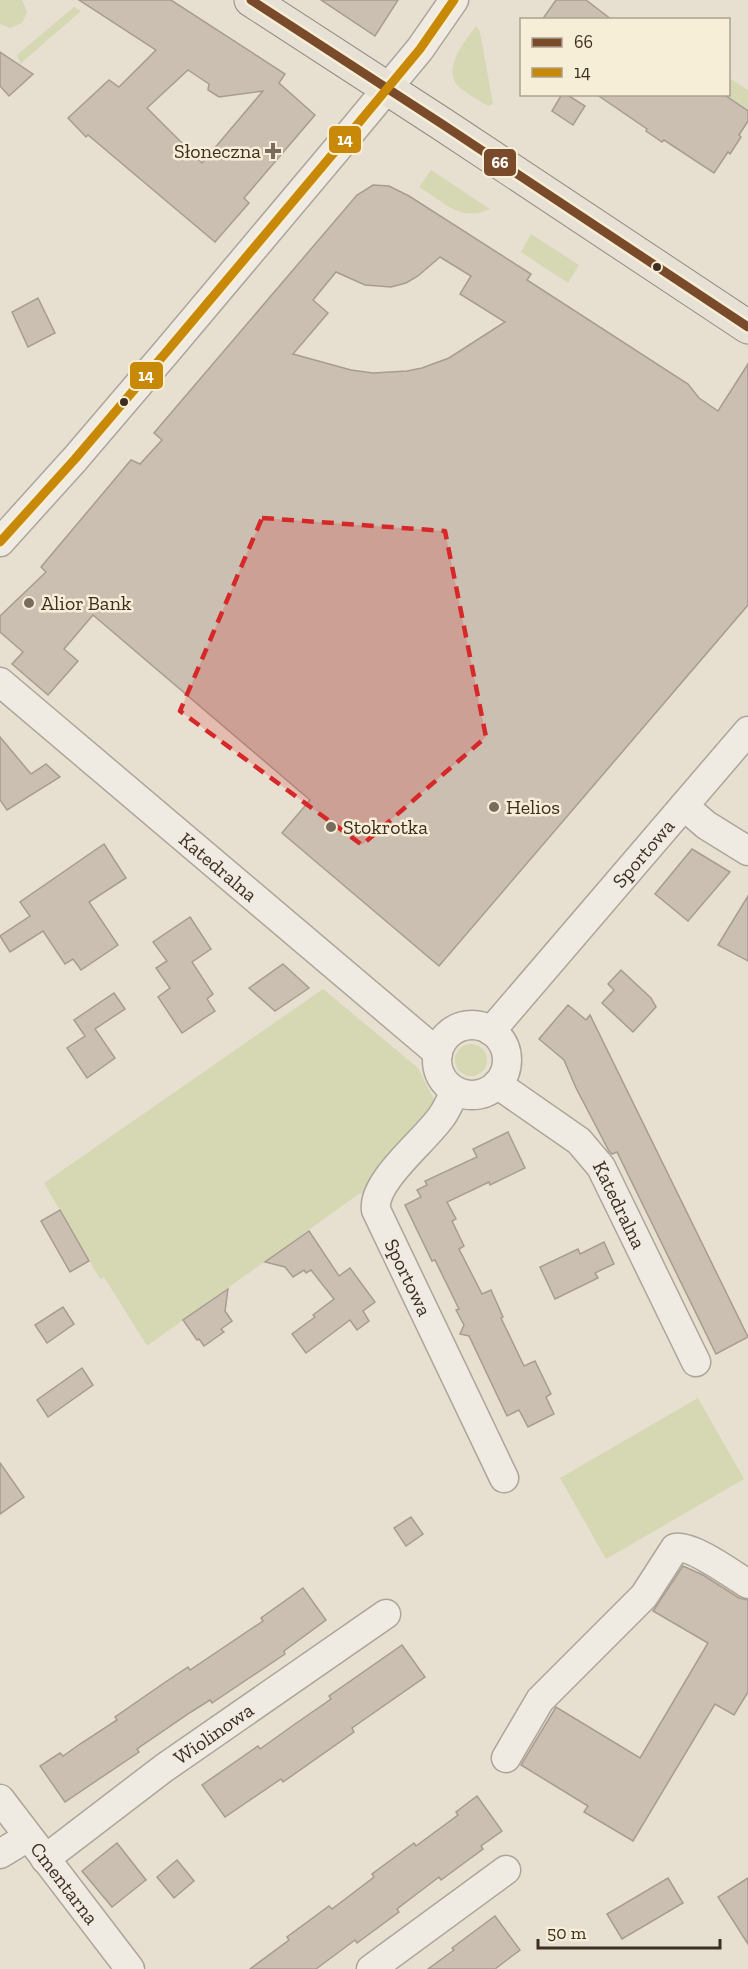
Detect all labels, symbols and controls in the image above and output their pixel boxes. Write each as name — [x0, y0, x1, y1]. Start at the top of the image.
legend — [520, 18, 730, 96]
text: 66 — [574, 31, 593, 53]
text: 14 — [574, 61, 591, 83]
line badge: 14 — [328, 125, 362, 154]
text: 14 — [337, 130, 353, 149]
place label: Słoneczna — [174, 139, 261, 163]
marker: Słoneczna — [266, 144, 280, 158]
line badge: 66 — [483, 148, 517, 177]
text: 66 — [491, 153, 509, 172]
unlabelled marker — [651, 261, 663, 273]
line badge: 14 — [129, 361, 164, 390]
text: 14 — [138, 366, 154, 385]
unlabelled marker — [118, 396, 130, 408]
place label: Alior Bank — [41, 591, 132, 615]
marker: Alior Bank — [22, 596, 36, 610]
place label: Helios — [506, 795, 560, 819]
marker: Helios — [487, 800, 501, 814]
street label: Sportowa — [607, 814, 680, 893]
place label: Stokrotka — [343, 815, 428, 839]
marker: Stokrotka — [324, 820, 338, 834]
street label: Katedralna — [174, 827, 262, 907]
street label: Katedralna — [588, 1157, 651, 1253]
street label: Sportowa — [379, 1235, 437, 1320]
street label: Wiolinowa — [169, 1698, 258, 1770]
street label: Cmentarna — [25, 1837, 104, 1930]
scale bar — [538, 1912, 720, 1950]
text: 50 m — [547, 1922, 587, 1944]

